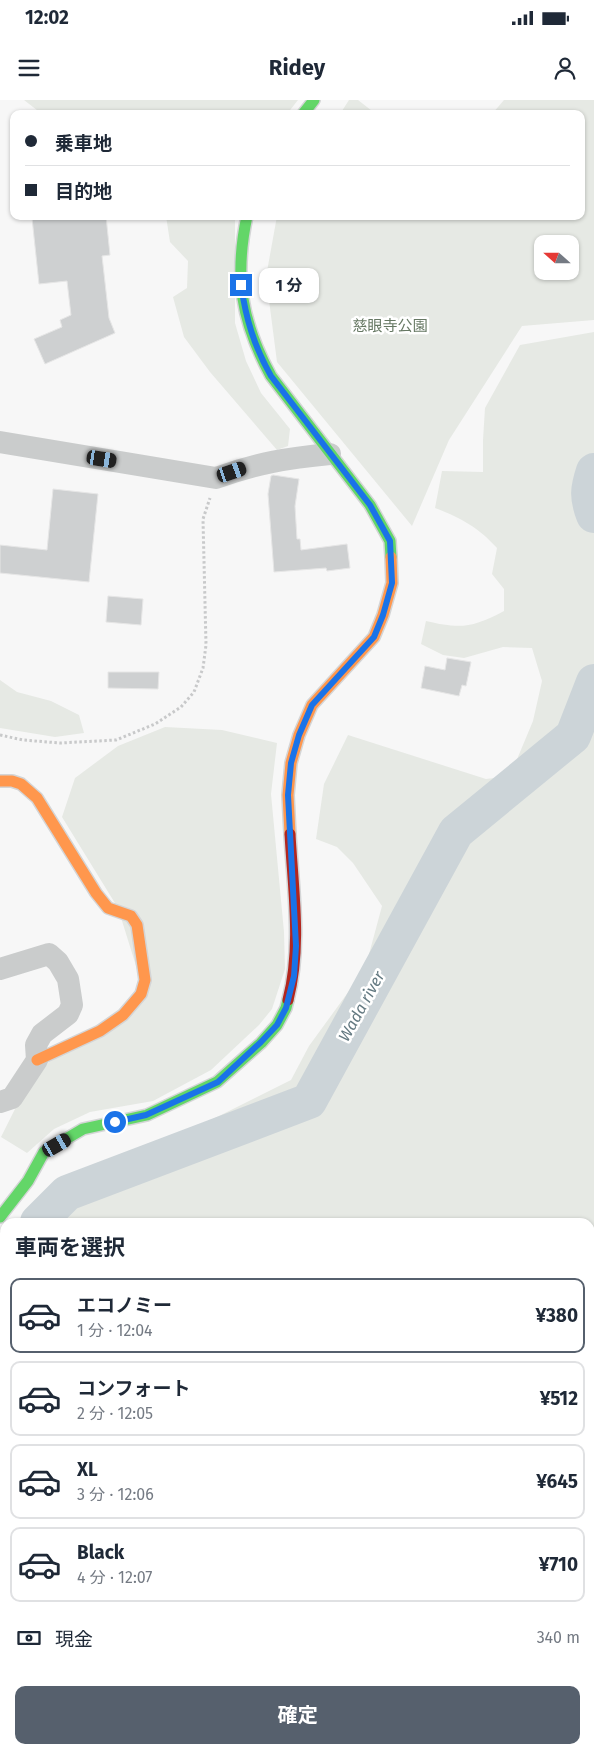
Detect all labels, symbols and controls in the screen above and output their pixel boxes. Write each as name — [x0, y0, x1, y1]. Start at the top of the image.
text: 12:02 — [25, 6, 69, 29]
icon: menu — [15, 54, 43, 82]
text: Ridey — [269, 54, 325, 81]
icon: person — [551, 54, 579, 82]
text: 乗車地 — [55, 132, 112, 155]
text: 目的地 — [55, 180, 112, 203]
north arrow — [534, 235, 579, 280]
map controls — [534, 235, 579, 280]
callout: 1 分 — [258, 268, 318, 302]
route end — [230, 274, 252, 296]
text: 1 分 — [275, 276, 303, 295]
park label: 慈眼寺公園 — [352, 317, 428, 335]
car — [86, 449, 117, 469]
car — [215, 460, 248, 484]
water label: Wada river — [334, 967, 389, 1045]
route start — [104, 1111, 126, 1133]
car — [40, 1131, 73, 1159]
text: 車両を選択 — [15, 1234, 125, 1261]
icon: car — [17, 1293, 62, 1338]
text: エコノミー — [77, 1294, 172, 1317]
text: ¥380 — [535, 1304, 578, 1327]
text: 1 分 · 12:04 — [77, 1321, 153, 1340]
icon: car — [17, 1376, 62, 1421]
text: コンフォート — [77, 1377, 190, 1400]
text: ¥512 — [540, 1387, 578, 1410]
text: 2 分 · 12:05 — [77, 1404, 153, 1423]
text: XL — [77, 1458, 98, 1481]
icon: car — [17, 1459, 62, 1504]
text: ¥645 — [536, 1470, 578, 1493]
text: 3 分 · 12:06 — [77, 1485, 154, 1504]
text: Black — [77, 1541, 124, 1564]
icon: car — [17, 1542, 62, 1587]
text: ¥710 — [539, 1553, 578, 1576]
text: 4 分 · 12:07 — [77, 1568, 152, 1587]
icon: cash — [15, 1624, 43, 1652]
text: 現金 — [55, 1628, 93, 1651]
text: 340 m — [537, 1628, 580, 1647]
button: 確定 — [15, 1686, 580, 1744]

